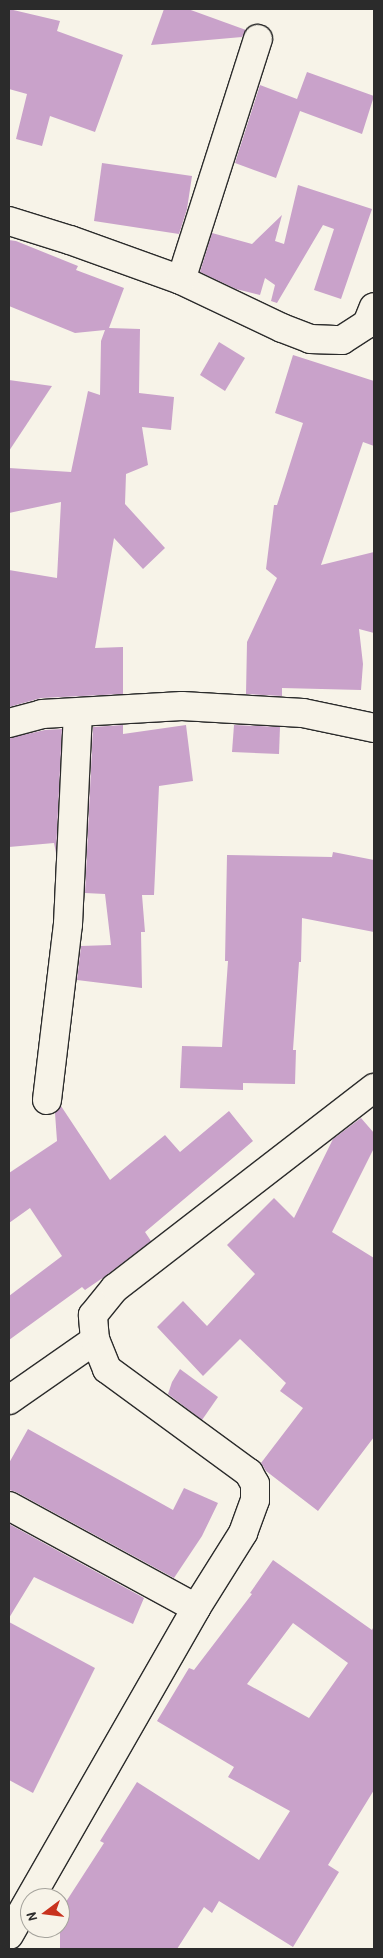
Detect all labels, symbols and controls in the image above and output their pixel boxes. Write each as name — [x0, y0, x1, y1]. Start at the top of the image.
north arrow — [20, 1888, 70, 1938]
text: N — [21, 1911, 41, 1923]

